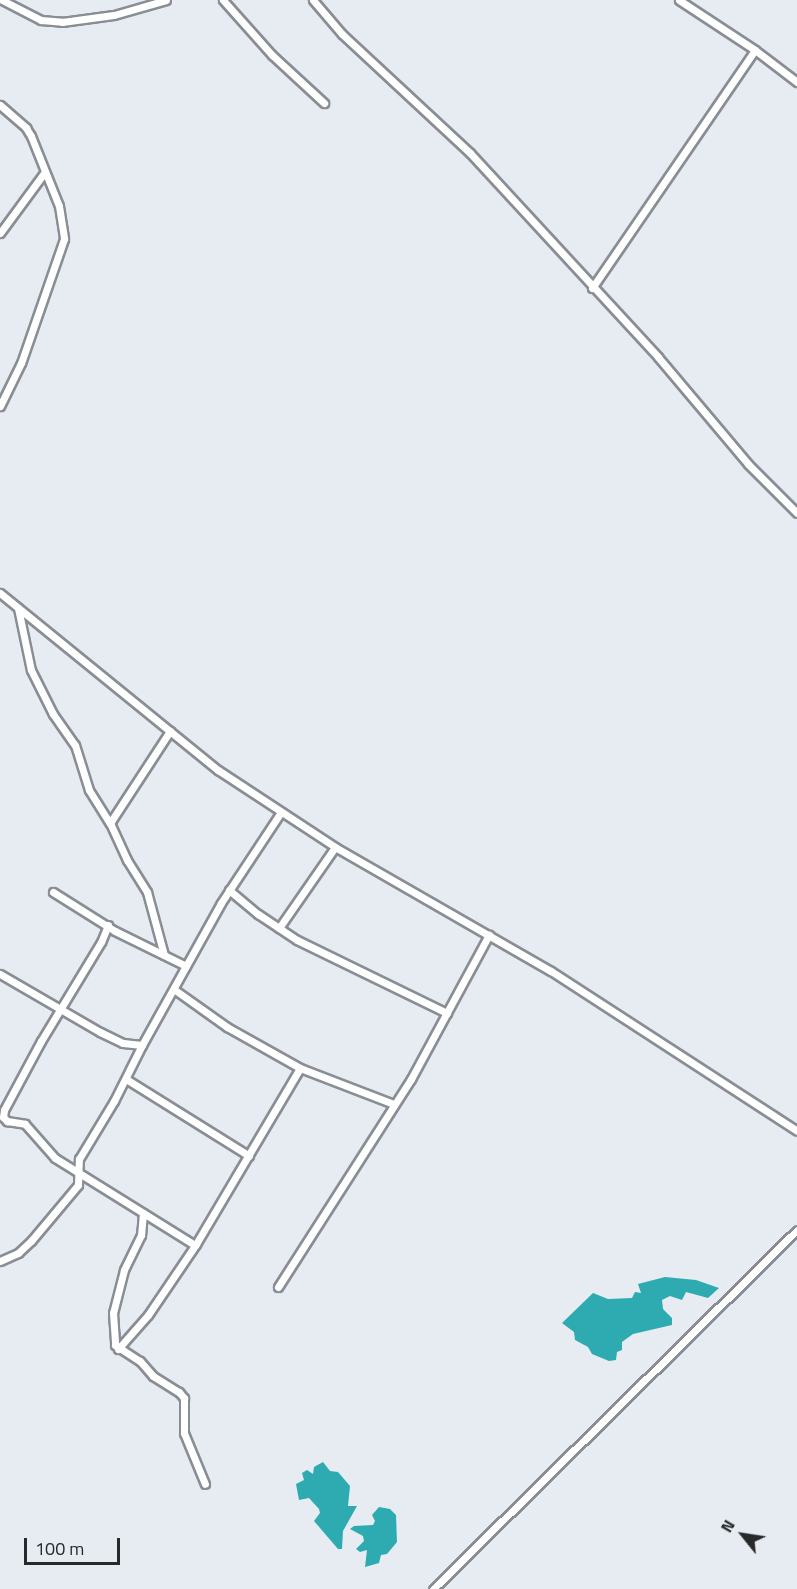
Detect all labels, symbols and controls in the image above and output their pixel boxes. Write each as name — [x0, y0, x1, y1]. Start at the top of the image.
north arrow — [713, 1505, 773, 1565]
text: N — [714, 1515, 741, 1537]
scale bar — [27, 1526, 123, 1564]
text: 100 m — [35, 1535, 84, 1562]

